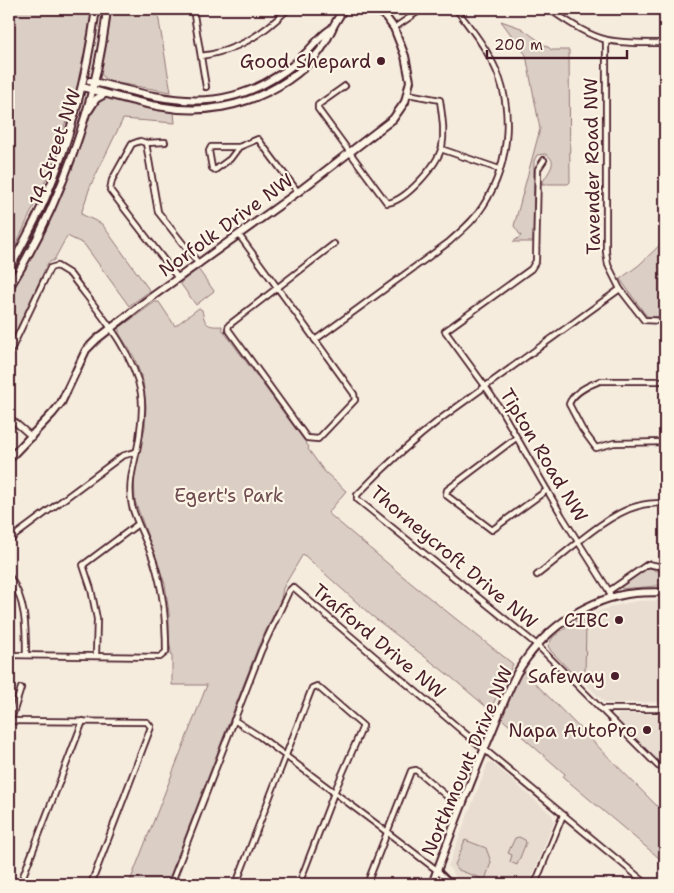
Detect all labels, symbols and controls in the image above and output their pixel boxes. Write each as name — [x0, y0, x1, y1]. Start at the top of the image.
scale bar — [487, 28, 626, 60]
text: 200 m — [494, 35, 543, 55]
place label: Good Shepard — [240, 49, 371, 74]
marker: Good Shepard — [375, 55, 387, 67]
street label: Tavender Road NW — [578, 77, 606, 255]
street label: 14 Street NW — [23, 85, 87, 209]
street label: Norfolk Drive NW — [154, 168, 298, 282]
street label: Tipton Road NW — [494, 384, 594, 526]
street label: Thorneycroft Drive NW — [365, 480, 543, 634]
park label: Egert's Park — [174, 483, 284, 508]
street label: Trafford Drive NW — [307, 578, 451, 704]
place label: CIBC — [564, 608, 609, 633]
marker: CIBC — [613, 614, 625, 626]
street label: Northmount Drive NW — [416, 662, 518, 860]
place label: Safeway — [528, 664, 605, 689]
marker: Safeway — [609, 670, 621, 682]
place label: Napa AutoPro — [508, 718, 637, 743]
marker: Napa AutoPro — [641, 724, 653, 736]

